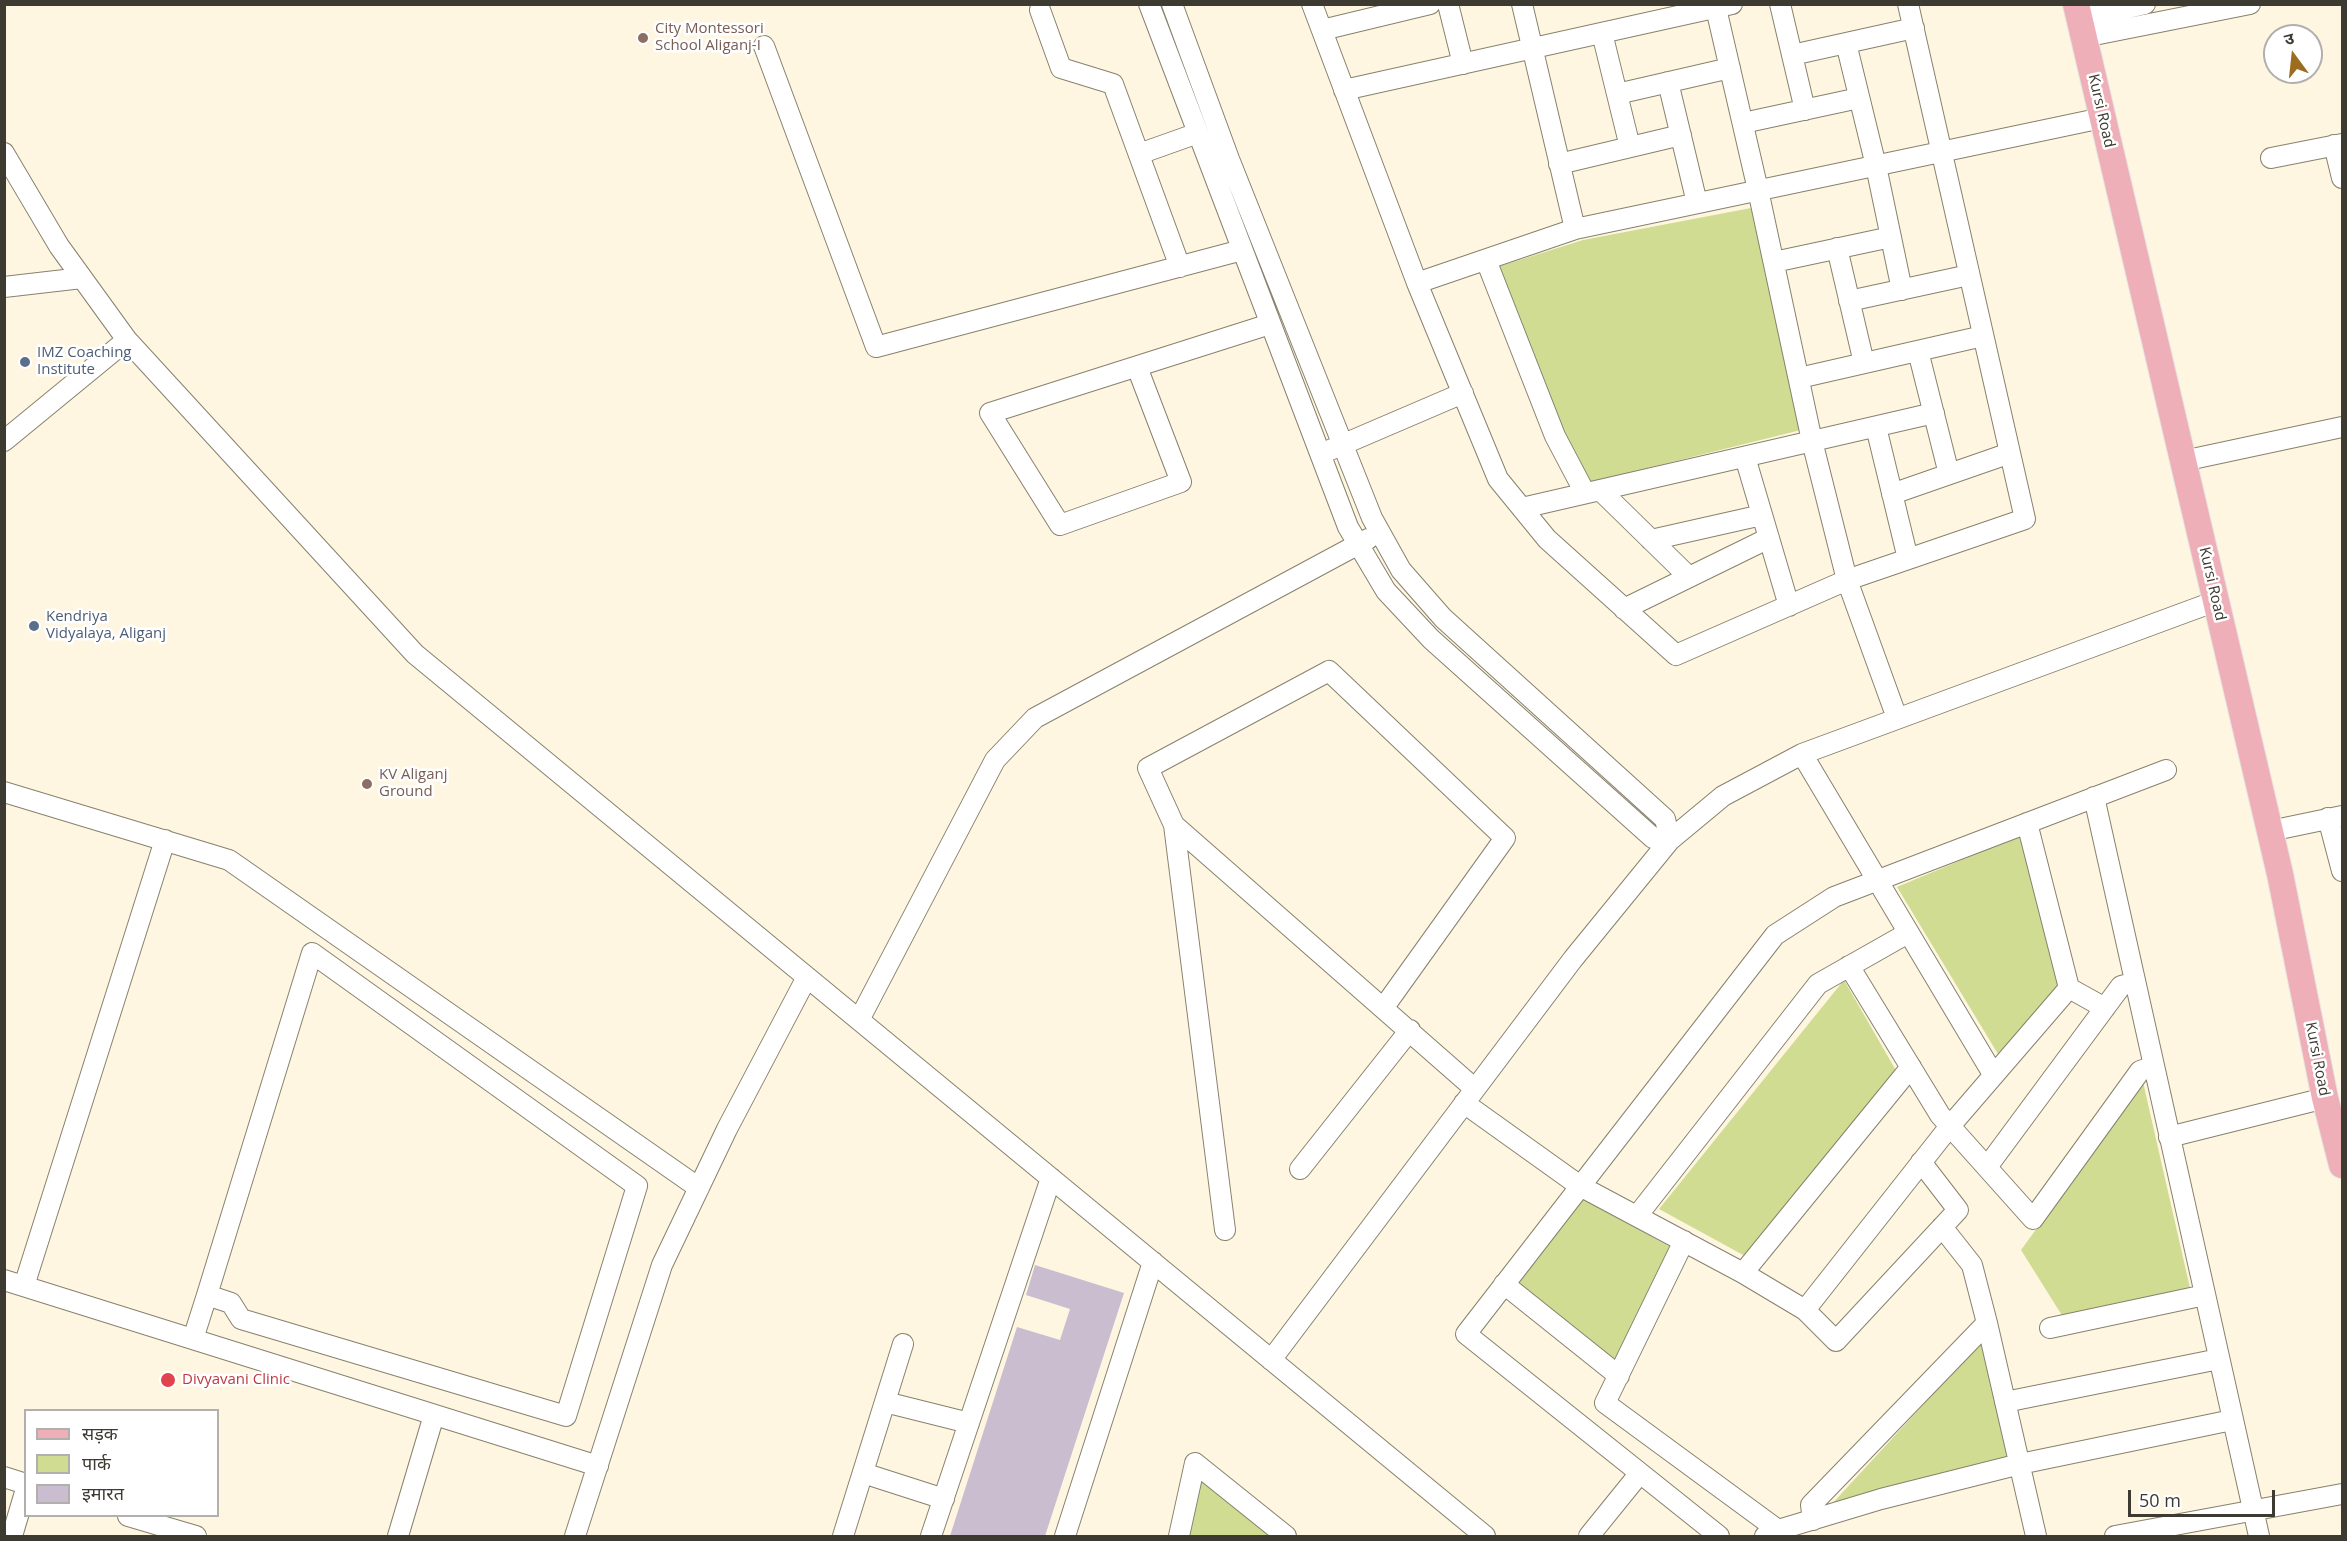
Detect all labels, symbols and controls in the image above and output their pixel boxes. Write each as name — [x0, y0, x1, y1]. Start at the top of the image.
place label: City Montessori School Aliganj-I — [655, 20, 764, 55]
north arrow — [2263, 24, 2323, 84]
text: उ — [2281, 27, 2296, 50]
marker: City Montessori School Aliganj-I — [636, 31, 650, 45]
street label: Kursi Road — [2084, 72, 2118, 150]
place label: IMZ Coaching Institute — [37, 344, 131, 379]
marker: IMZ Coaching Institute — [18, 355, 32, 369]
street label: Kursi Road — [2195, 545, 2229, 623]
place label: Kendriya Vidyalaya, Aliganj — [46, 608, 166, 643]
marker: Kendriya Vidyalaya, Aliganj — [27, 619, 41, 633]
place label: KV Aliganj Ground — [379, 766, 448, 801]
marker: KV Aliganj Ground — [360, 777, 374, 791]
street label: Kursi Road — [2301, 1020, 2333, 1098]
marker: Divyavani Clinic — [159, 1371, 177, 1389]
place label: Divyavani Clinic — [182, 1371, 290, 1389]
legend — [24, 1409, 219, 1517]
text: सड़क — [82, 1421, 118, 1445]
text: पार्क — [82, 1451, 111, 1475]
scale bar — [2131, 1478, 2278, 1516]
text: इमारत — [82, 1481, 124, 1505]
text: 50 m — [2139, 1488, 2181, 1512]

